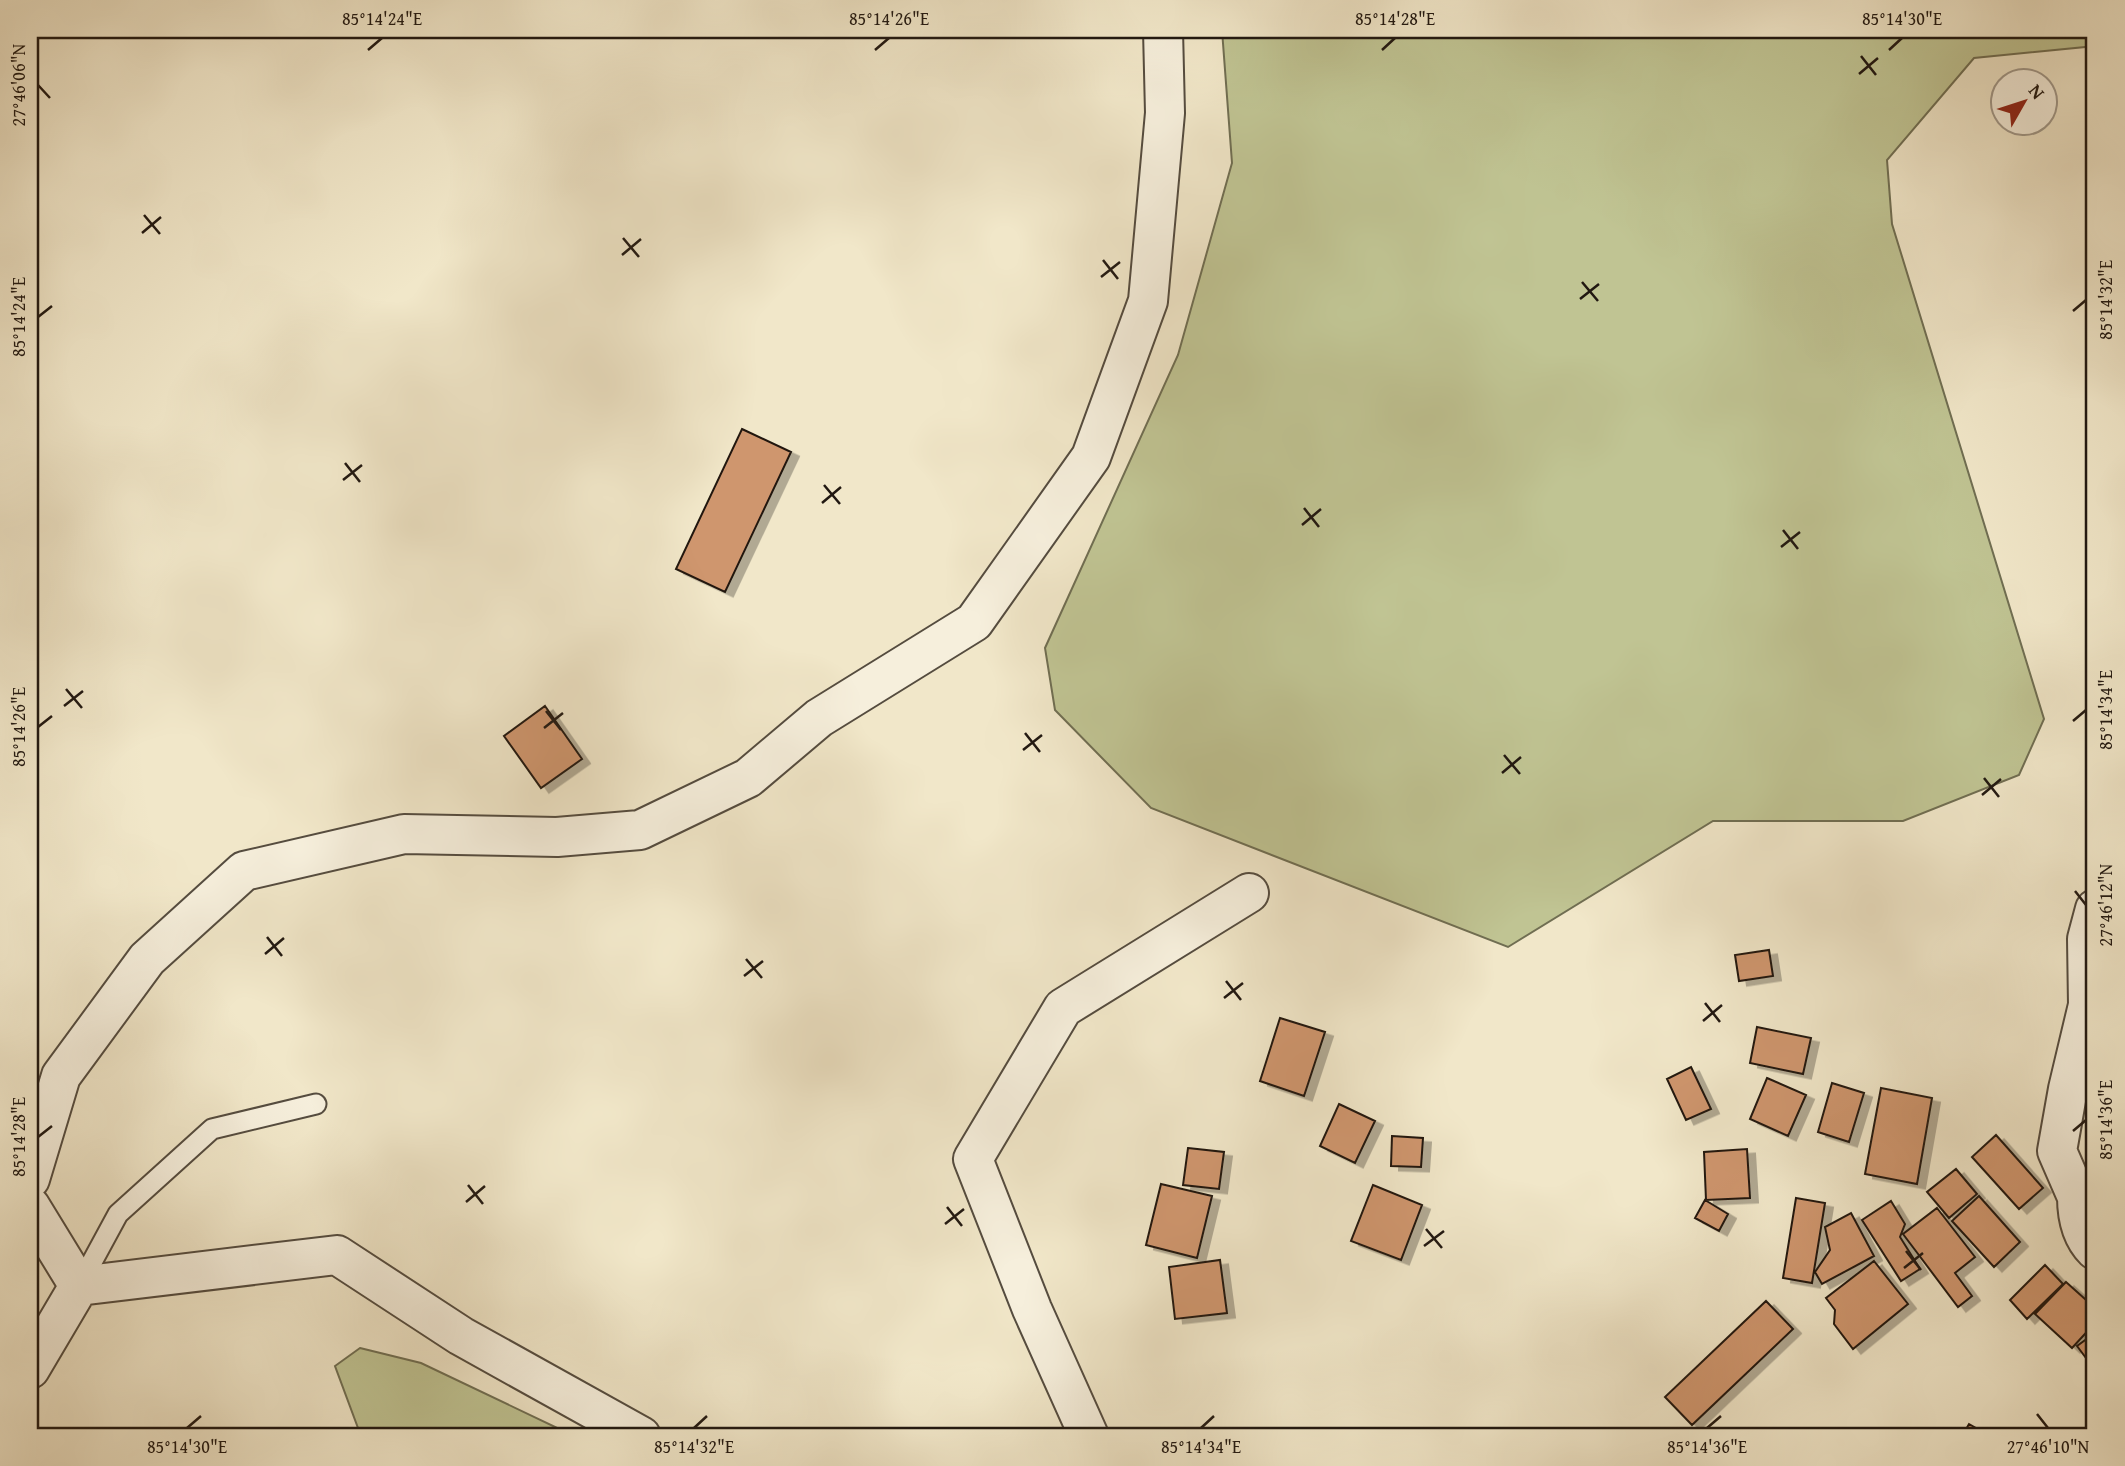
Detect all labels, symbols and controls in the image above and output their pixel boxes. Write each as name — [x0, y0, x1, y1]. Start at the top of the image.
text: 85°14'24"E — [342, 5, 422, 32]
text: 85°14'26"E — [849, 5, 929, 32]
text: 85°14'28"E — [1355, 5, 1435, 32]
text: 85°14'30"E — [1862, 5, 1942, 32]
text: 27°46'06"N — [5, 43, 32, 126]
north arrow — [1988, 66, 2058, 136]
text: N — [2022, 78, 2052, 105]
text: 85°14'32"E — [2092, 260, 2119, 340]
text: 85°14'24"E — [5, 277, 32, 357]
text: 85°14'34"E — [2092, 670, 2119, 750]
text: 85°14'26"E — [5, 687, 32, 767]
text: 27°46'12"N — [2092, 863, 2119, 946]
text: 85°14'36"E — [2092, 1080, 2119, 1160]
text: 85°14'28"E — [5, 1097, 32, 1177]
text: 85°14'30"E — [147, 1433, 227, 1460]
text: 85°14'32"E — [654, 1433, 734, 1460]
text: 85°14'34"E — [1161, 1433, 1241, 1460]
text: 85°14'36"E — [1667, 1433, 1747, 1460]
text: 27°46'10"N — [2007, 1433, 2090, 1460]

